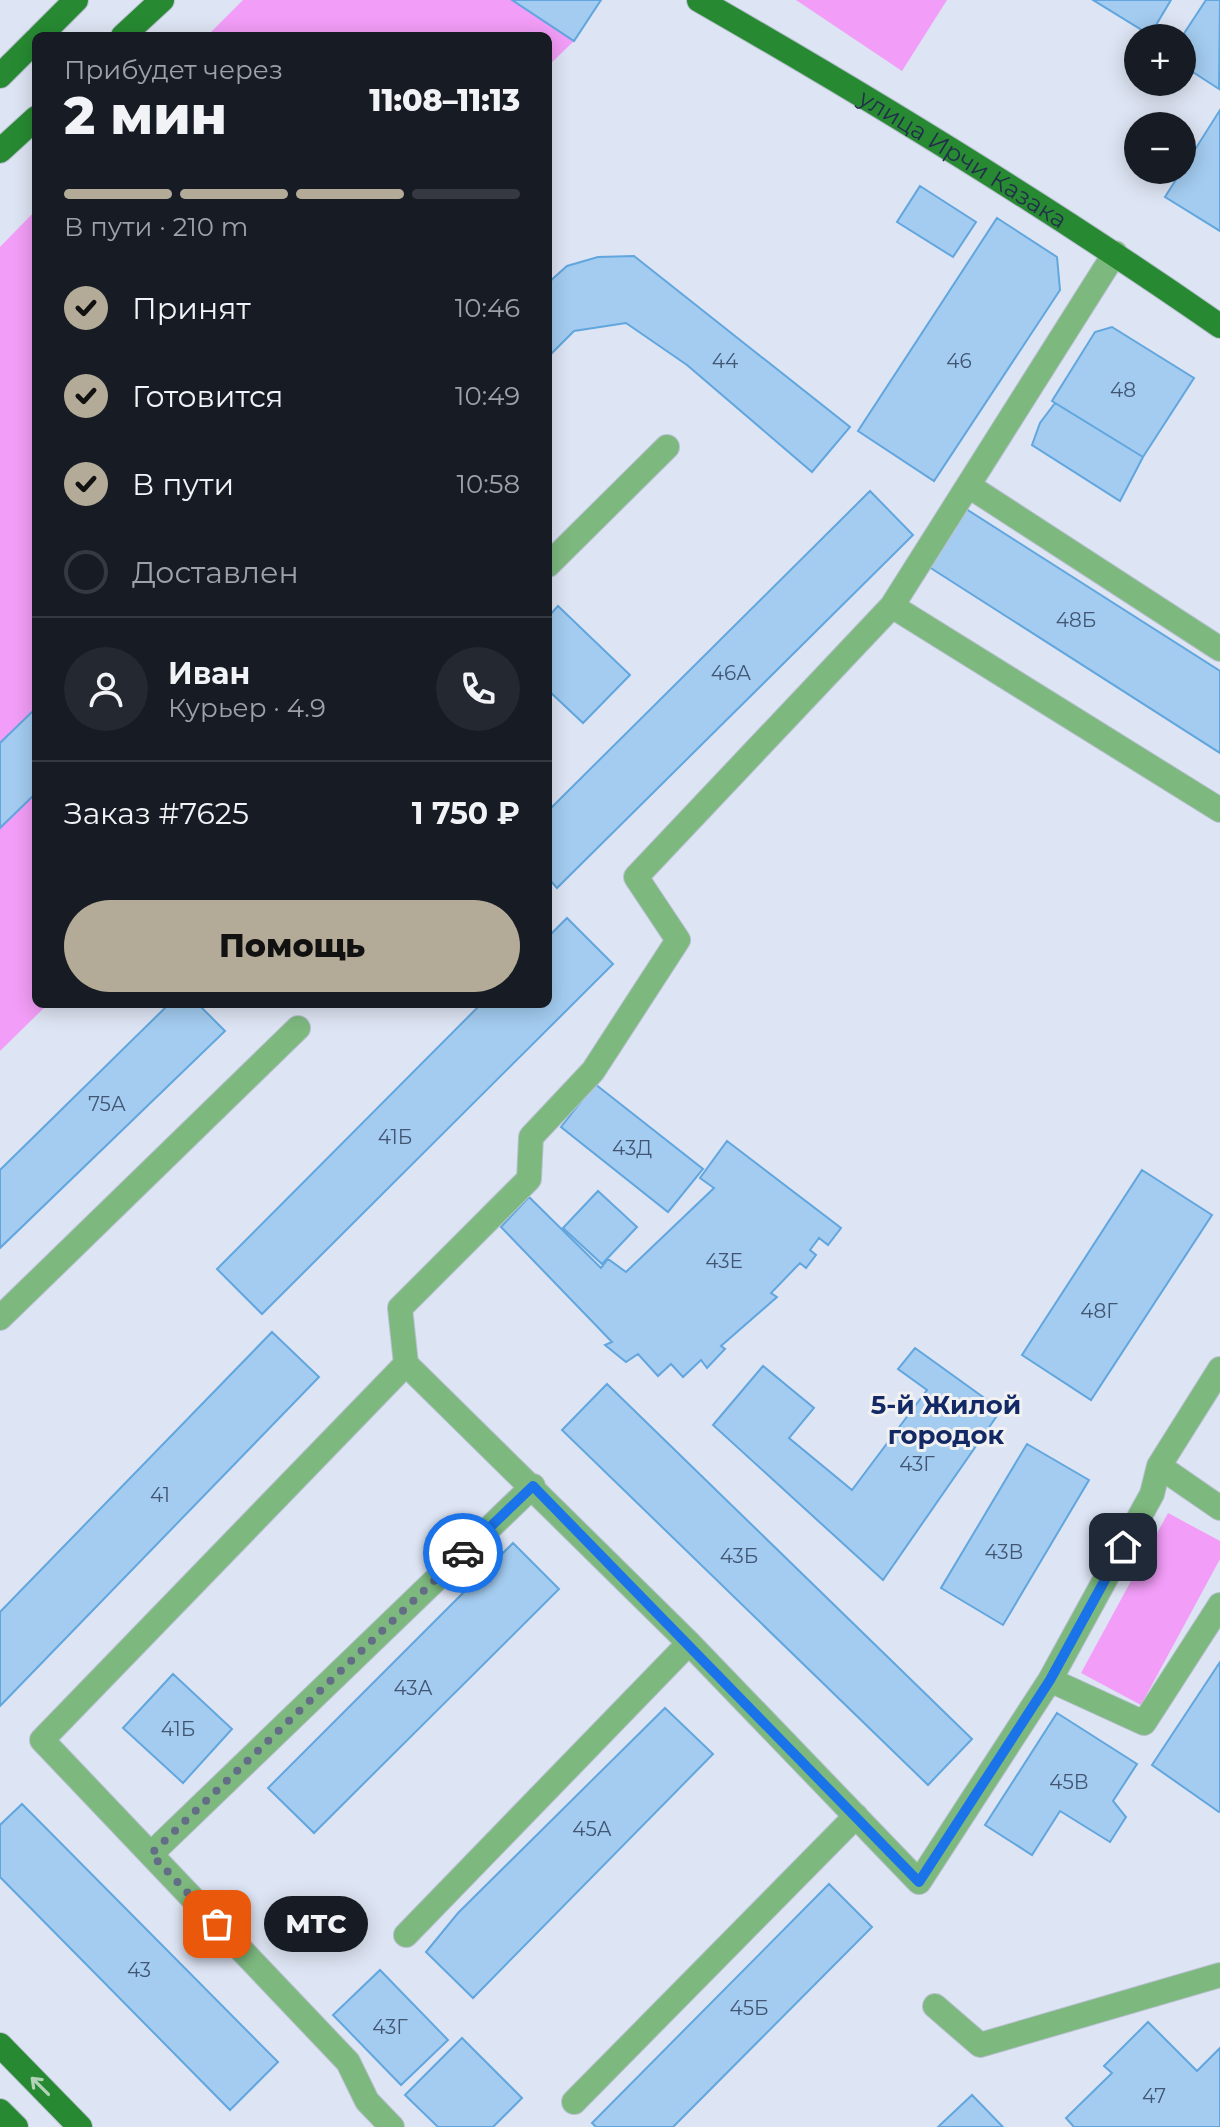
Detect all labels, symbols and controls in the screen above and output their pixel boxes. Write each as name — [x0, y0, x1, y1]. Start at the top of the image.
map controls — [1124, 24, 1196, 184]
button: + — [1124, 24, 1196, 96]
text: Прибудет через — [64, 54, 283, 86]
text: 11:08–11:13 — [369, 82, 520, 119]
street label: улица Ирчи Казака — [853, 82, 1073, 234]
text: 2 мин — [64, 84, 227, 147]
button: − — [1124, 112, 1196, 184]
text: В пути · 210 m — [64, 211, 248, 243]
icon: check — [64, 286, 108, 330]
text: Принят — [132, 290, 251, 327]
text: 10:46 — [455, 292, 520, 324]
house number: 44 — [712, 349, 738, 373]
house number: 46 — [946, 349, 972, 373]
icon: check — [64, 374, 108, 418]
text: Готовится — [132, 378, 284, 415]
house number: 48 — [1110, 378, 1136, 402]
text: 10:49 — [455, 380, 520, 412]
icon: check — [64, 462, 108, 506]
text: В пути — [132, 466, 234, 503]
text: 10:58 — [457, 468, 520, 500]
text: Доставлен — [132, 554, 299, 591]
house number: 48Б — [1056, 608, 1096, 632]
button: person — [64, 647, 148, 731]
button: phone — [436, 647, 520, 731]
text: Иван — [168, 655, 250, 692]
house number: 46А — [711, 661, 751, 685]
text: Курьер · 4.9 — [168, 692, 326, 724]
text: Заказ #7625 — [64, 795, 249, 832]
text: 1 750 ₽ — [412, 795, 520, 832]
button: Помощь — [64, 900, 520, 992]
house number: 75А — [88, 1092, 126, 1116]
house number: 41Б — [378, 1125, 412, 1149]
house number: 43Д — [612, 1136, 652, 1160]
house number: 43Е — [705, 1249, 743, 1273]
house number: 48Г — [1080, 1299, 1118, 1323]
district label: 5-й Жилой городок — [871, 1389, 1021, 1451]
house number: 43Г — [899, 1452, 935, 1476]
house number: 41 — [150, 1483, 170, 1507]
courier — [423, 1513, 503, 1593]
pin — [1089, 1513, 1157, 1581]
icon: home — [1101, 1525, 1145, 1569]
icon: car — [441, 1531, 485, 1575]
house number: 43В — [984, 1540, 1024, 1564]
house number: 43Б — [720, 1544, 758, 1568]
house number: 43А — [393, 1676, 433, 1700]
house number: 41Б — [161, 1717, 195, 1741]
house number: 45В — [1049, 1770, 1089, 1794]
house number: 45А — [572, 1817, 612, 1841]
pin — [183, 1890, 251, 1958]
callout: МТС — [265, 1896, 369, 1952]
icon: bag — [195, 1902, 239, 1946]
text: МТС — [286, 1908, 346, 1940]
house number: 43 — [127, 1958, 151, 1982]
house number: 45Б — [729, 1996, 769, 2020]
house number: 43Г — [372, 2015, 408, 2039]
one-way arrow — [31, 2077, 50, 2096]
house number: 47 — [1142, 2084, 1166, 2108]

